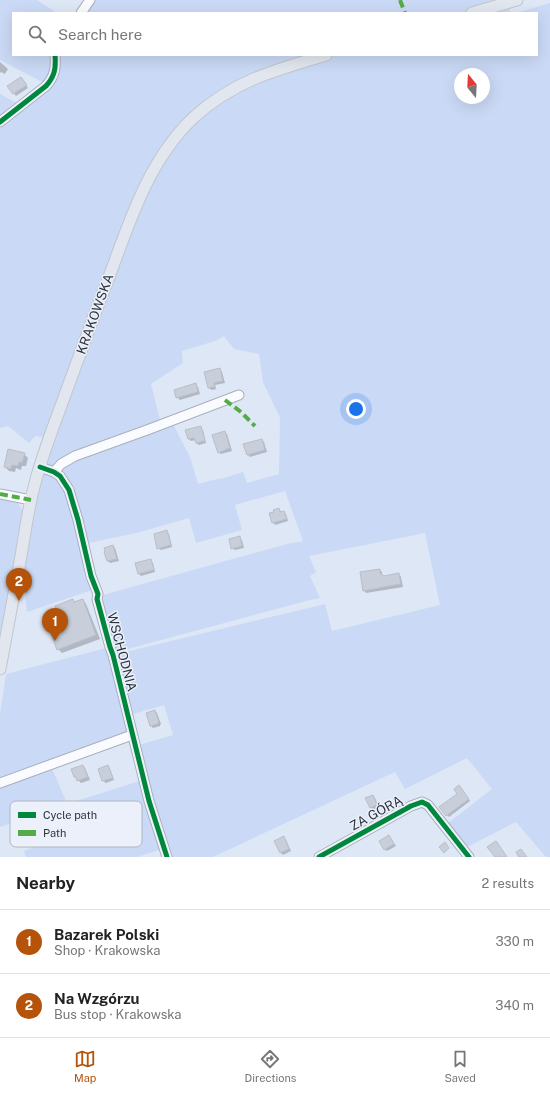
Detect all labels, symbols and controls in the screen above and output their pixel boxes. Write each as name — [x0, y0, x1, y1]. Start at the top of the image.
search box — [12, 12, 538, 56]
icon: search — [26, 23, 48, 45]
text: Search here — [58, 26, 142, 43]
north arrow — [454, 68, 490, 104]
street label: KRAKOWSKA — [74, 272, 116, 356]
your location — [346, 399, 366, 419]
pin: 2 — [6, 568, 32, 601]
pin: 1 — [42, 608, 68, 641]
street label: WSCHODNIA — [104, 611, 140, 693]
street label: ZA GÓRĄ — [347, 791, 406, 834]
legend — [10, 801, 142, 847]
text: Cycle path — [43, 809, 97, 821]
text: Path — [43, 827, 66, 839]
text: Nearby — [16, 873, 75, 893]
text: 2 results — [482, 876, 534, 891]
text: Bazarek Polski — [54, 926, 159, 943]
text: 1 — [26, 934, 32, 949]
text: 330 m — [495, 934, 534, 949]
text: Shop · Krakowska — [54, 943, 161, 958]
text: Na Wzgórzu — [54, 990, 139, 1007]
text: 2 — [25, 998, 33, 1013]
text: 340 m — [495, 998, 534, 1013]
text: Bus stop · Krakowska — [54, 1007, 182, 1022]
tab: Map — [74, 1048, 96, 1084]
tab: Directions — [245, 1048, 296, 1084]
tab: Saved — [444, 1048, 476, 1084]

